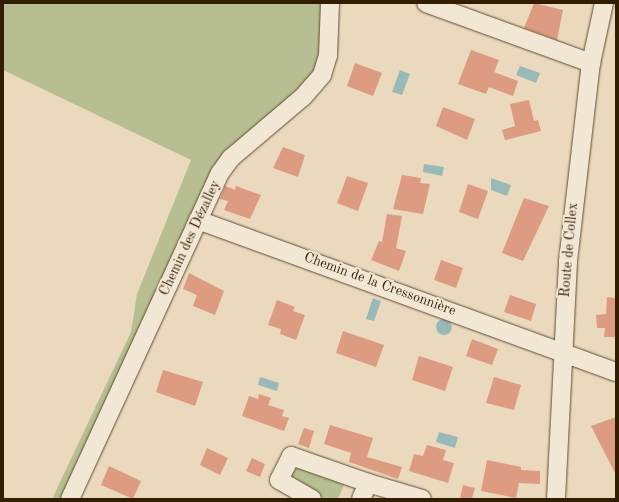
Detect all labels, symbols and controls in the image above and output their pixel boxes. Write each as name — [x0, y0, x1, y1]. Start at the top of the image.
street label: Chemin des Dézalley — [156, 178, 224, 298]
street label: Route de Collex — [556, 202, 582, 298]
street label: Chemin de la Cressonnière — [302, 249, 458, 319]

